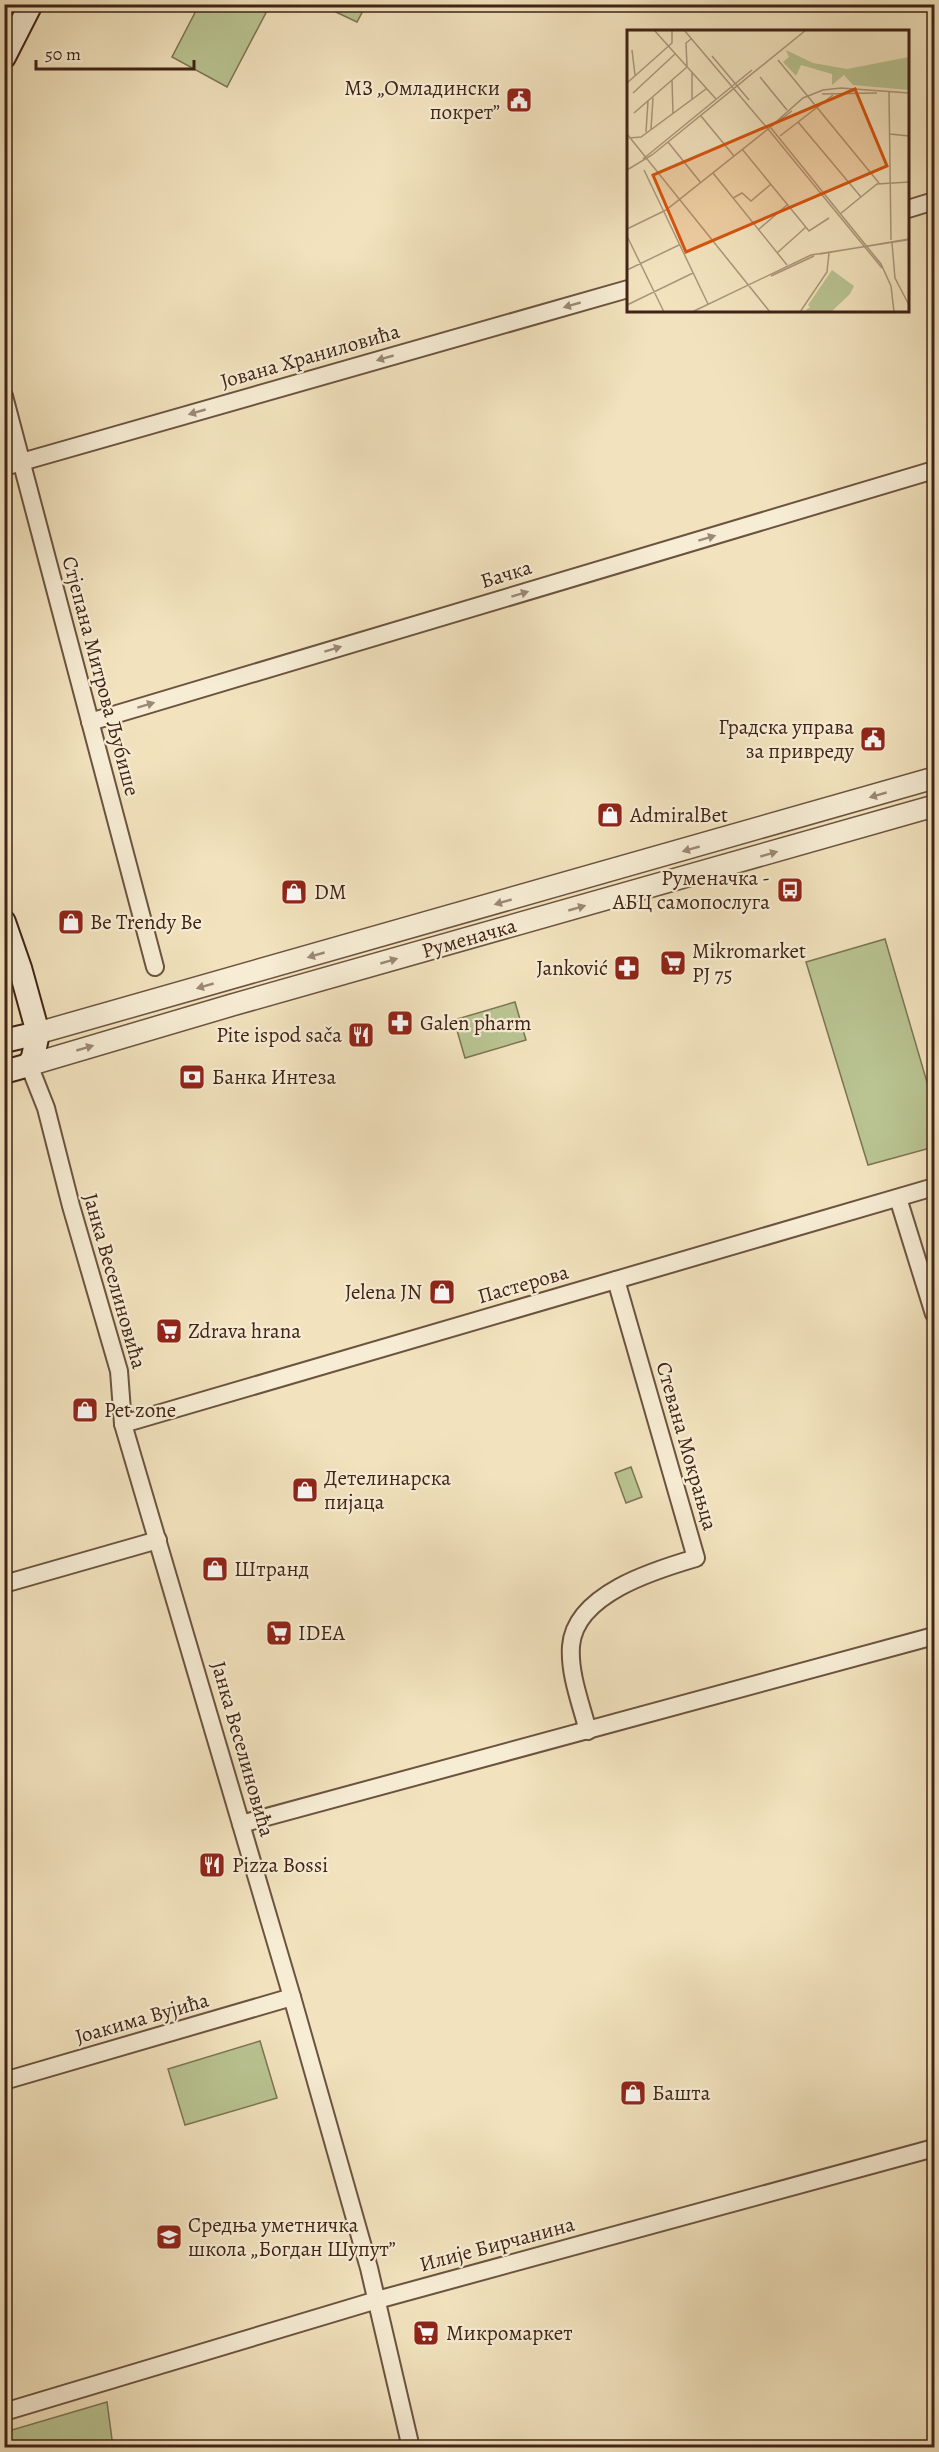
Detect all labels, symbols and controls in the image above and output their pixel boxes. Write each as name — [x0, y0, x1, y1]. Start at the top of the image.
inset map — [627, 30, 909, 312]
scale bar — [36, 33, 194, 71]
text: 50 m — [45, 42, 81, 66]
place label: МЗ „Омладински покрет” — [344, 74, 500, 126]
public building icon: МЗ „Омладински покрет” — [504, 85, 534, 115]
one-way arrow — [563, 301, 581, 310]
street label: Јована Храниловића — [217, 317, 403, 395]
one-way arrow — [376, 354, 394, 363]
one-way arrow — [188, 408, 206, 417]
one-way arrow — [698, 533, 716, 542]
street label: Стјепана Митрова Љубише — [55, 553, 147, 799]
street label: Бачка — [477, 553, 535, 595]
one-way arrow — [511, 589, 529, 598]
one-way arrow — [324, 644, 342, 653]
one-way arrow — [137, 700, 155, 709]
place label: Градска управа за привреду — [718, 713, 854, 765]
public building icon: Градска управа за привреду — [858, 724, 888, 754]
one-way arrow — [869, 791, 887, 800]
shop icon: AdmiralBet — [595, 800, 625, 830]
place label: AdmiralBet — [629, 801, 728, 829]
one-way arrow — [682, 845, 700, 854]
one-way arrow — [760, 849, 778, 858]
place label: Руменачка - АБЦ самопослуга — [612, 864, 770, 916]
bus stop icon: Руменачка - АБЦ самопослуга — [775, 875, 805, 905]
shop icon: DM — [279, 877, 309, 907]
place label: DM — [314, 878, 347, 906]
one-way arrow — [494, 898, 512, 907]
one-way arrow — [568, 903, 586, 912]
shop icon: Be Trendy Be — [56, 907, 86, 937]
place label: Be Trendy Be — [90, 908, 202, 936]
street label: Руменачка — [418, 911, 520, 965]
place label: Mikromarket PJ 75 — [692, 937, 806, 989]
supermarket icon: Mikromarket PJ 75 — [658, 948, 688, 978]
one-way arrow — [307, 951, 325, 960]
pharmacy icon: Janković — [612, 953, 642, 983]
place label: Janković — [536, 954, 608, 982]
one-way arrow — [380, 955, 398, 965]
one-way arrow — [196, 982, 214, 991]
pharmacy icon: Galen pharm — [385, 1008, 415, 1038]
place label: Galen pharm — [420, 1009, 531, 1037]
restaurant icon: Pite ispod sača — [346, 1020, 376, 1050]
place label: Pite ispod sača — [216, 1021, 342, 1049]
one-way arrow — [76, 1042, 94, 1052]
bank icon: Банка Интеза — [177, 1062, 207, 1092]
place label: Банка Интеза — [212, 1063, 336, 1091]
street label: Јанка Веселиновића — [77, 1190, 154, 1372]
street label: Пастерова — [474, 1258, 572, 1310]
shop icon: Jelena JN — [427, 1277, 457, 1307]
place label: Jelena JN — [345, 1278, 422, 1306]
supermarket icon: Zdrava hrana — [154, 1316, 184, 1346]
place label: Zdrava hrana — [188, 1317, 301, 1345]
street label: Стевана Мокрањца — [650, 1358, 725, 1534]
shop icon: Pet zone — [70, 1395, 100, 1425]
place label: Pet zone — [104, 1396, 176, 1424]
place label: Детелинарска пијаца — [324, 1464, 451, 1516]
shop icon: Детелинарска пијаца — [290, 1475, 320, 1505]
shop icon: Штранд — [200, 1554, 230, 1584]
place label: Штранд — [234, 1555, 309, 1583]
supermarket icon: IDEA — [264, 1618, 294, 1648]
place label: IDEA — [298, 1619, 346, 1647]
street label: Јанка Веселиновића — [205, 1658, 282, 1840]
restaurant icon: Pizza Bossi — [197, 1850, 227, 1880]
place label: Pizza Bossi — [232, 1851, 328, 1879]
street label: Јоакима Вујића — [72, 1985, 212, 2050]
shop icon: Башта — [618, 2078, 648, 2108]
place label: Башта — [652, 2079, 711, 2107]
street label: Илије Бирчанина — [416, 2210, 578, 2278]
place label: Средња уметничка школа „Богдан Шупут” — [188, 2211, 396, 2263]
school or university icon: Средња уметничка школа „Богдан Шупут” — [154, 2222, 184, 2252]
supermarket icon: Микромаркет — [411, 2318, 441, 2348]
place label: Микромаркет — [446, 2319, 573, 2347]

